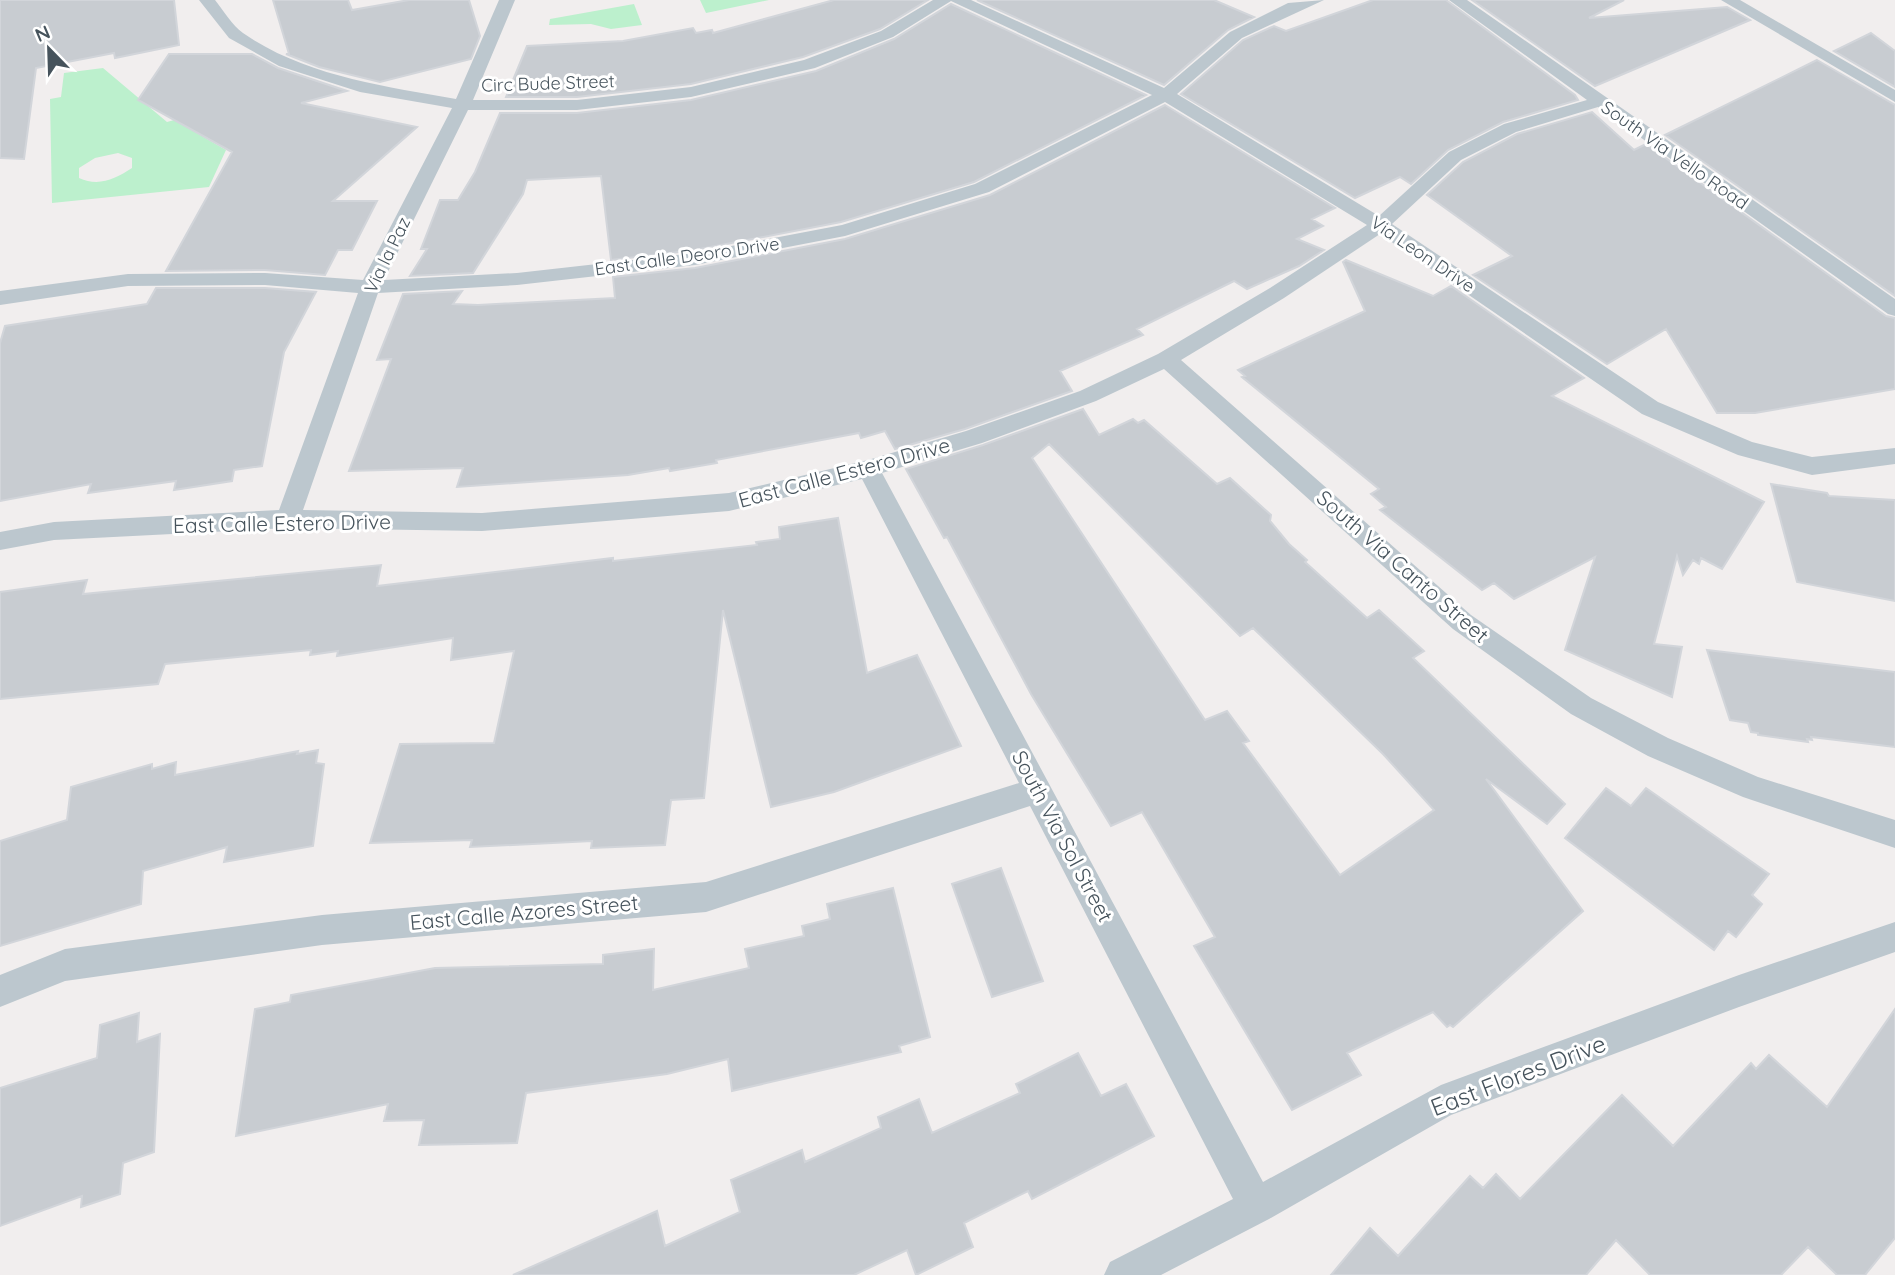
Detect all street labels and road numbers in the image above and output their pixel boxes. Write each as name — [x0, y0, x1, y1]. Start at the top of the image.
street label: Circ Bude Street — [481, 69, 615, 97]
street label: South Via Vello Road — [1597, 96, 1753, 214]
street label: Via Leon Drive — [1366, 211, 1480, 297]
street label: Via la Paz — [359, 213, 415, 297]
street label: East Calle Deoro Drive — [593, 232, 781, 280]
street label: East Calle Estero Drive — [735, 431, 953, 513]
street label: South Via Canto Street — [1312, 484, 1494, 648]
street label: East Calle Estero Drive — [173, 508, 391, 538]
street label: South Via Sol Street — [1007, 746, 1119, 926]
street label: East Calle Azores Street — [409, 889, 639, 935]
street label: East Flores Drive — [1426, 1028, 1610, 1122]

